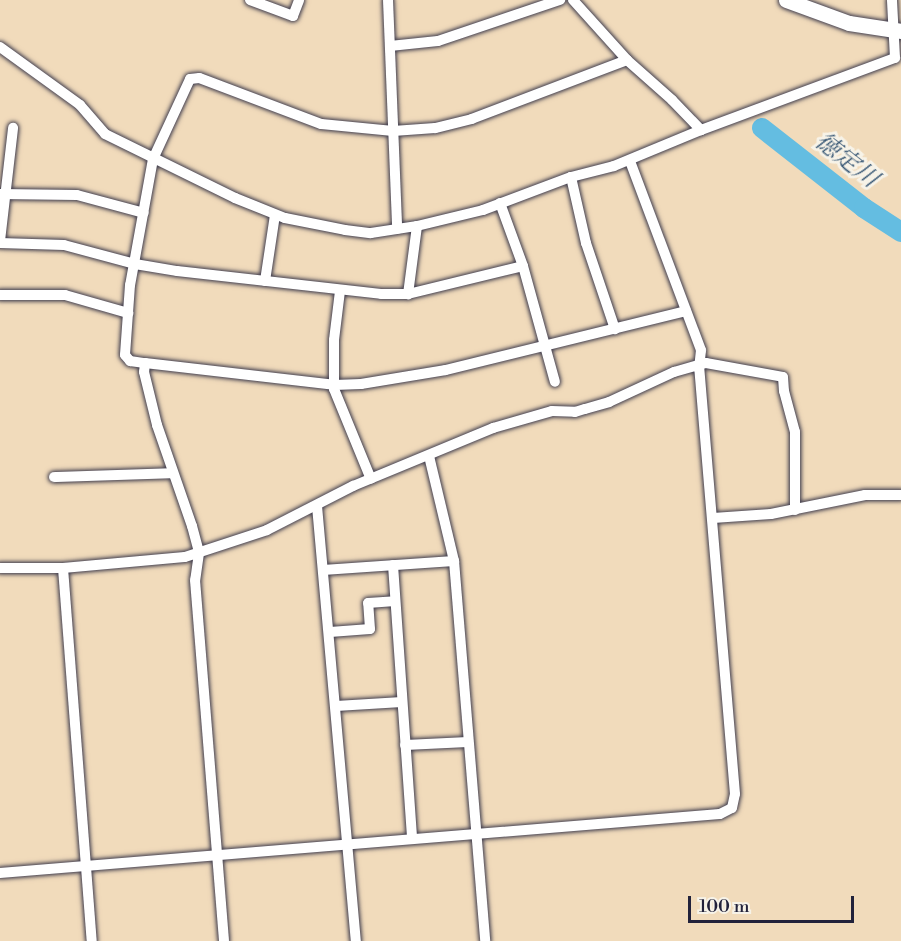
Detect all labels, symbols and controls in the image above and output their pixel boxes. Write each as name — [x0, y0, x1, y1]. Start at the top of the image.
water label: 徳定川 — [809, 127, 883, 195]
scale bar — [691, 884, 858, 922]
text: 100 m — [699, 895, 750, 918]

